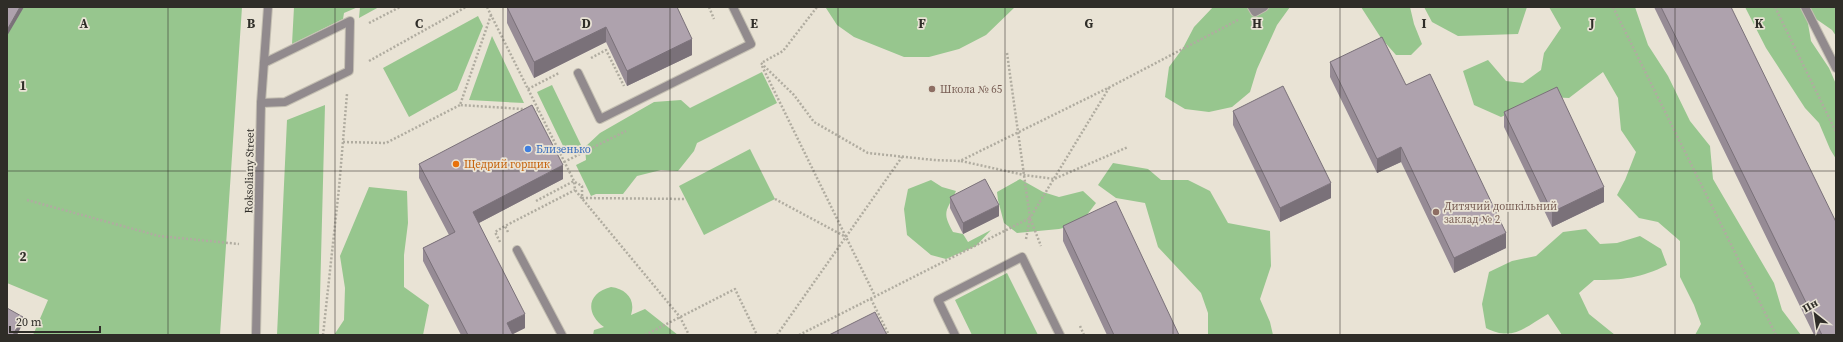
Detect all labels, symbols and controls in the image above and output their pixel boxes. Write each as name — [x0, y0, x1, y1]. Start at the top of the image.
text: A — [80, 15, 89, 32]
text: B — [247, 15, 256, 32]
text: C — [415, 15, 423, 32]
text: D — [581, 15, 591, 32]
text: E — [750, 15, 758, 32]
text: F — [918, 15, 926, 32]
text: G — [1085, 15, 1094, 32]
text: H — [1252, 15, 1262, 32]
text: I — [1421, 15, 1427, 32]
text: J — [1588, 15, 1595, 32]
text: K — [1754, 15, 1764, 32]
text: 1 — [19, 77, 27, 94]
place label: Школа № 65 — [940, 82, 1003, 97]
marker: Школа № 65 — [927, 84, 937, 94]
street label: Roksoliany Street — [241, 128, 258, 213]
place label: Близенько — [536, 142, 591, 157]
marker: Близенько — [523, 144, 533, 154]
place label: Щедрий горщик — [464, 157, 550, 172]
marker: Щедрий горщик — [451, 159, 461, 169]
place label: Дитячий дошкільний заклад № 2 — [1444, 199, 1557, 227]
marker: Дитячий дошкільний заклад № 2 — [1431, 207, 1441, 217]
text: 2 — [19, 248, 27, 265]
north arrow — [1795, 294, 1835, 334]
text: Пн — [1800, 295, 1821, 316]
scale bar — [10, 308, 100, 334]
text: 20 m — [16, 314, 42, 330]

